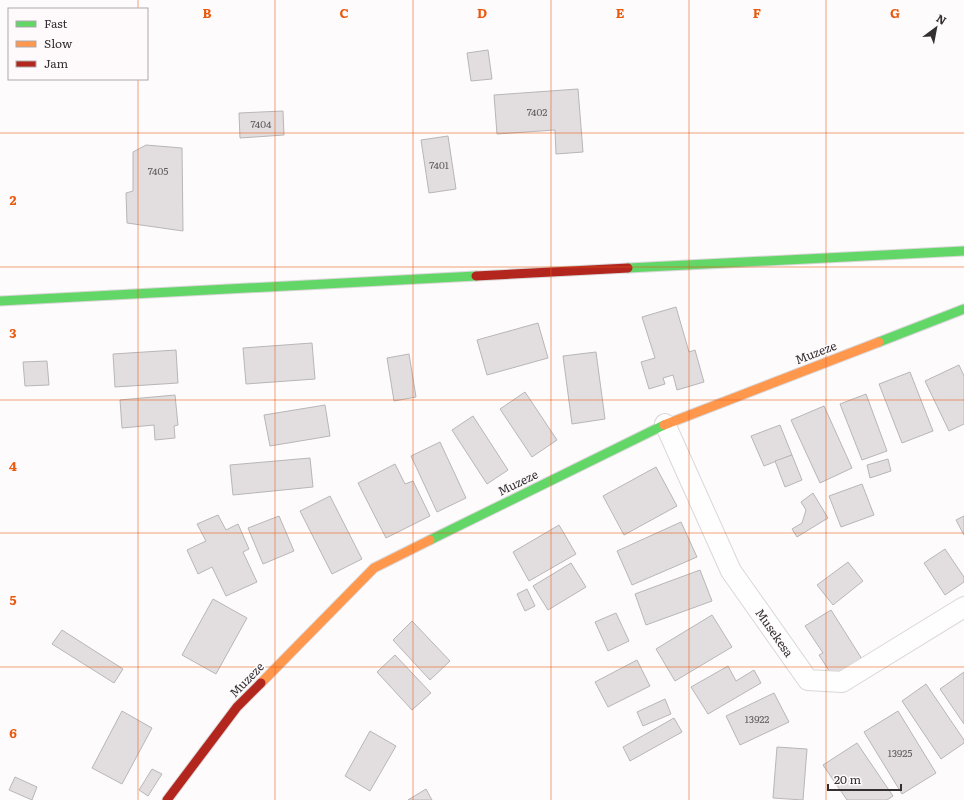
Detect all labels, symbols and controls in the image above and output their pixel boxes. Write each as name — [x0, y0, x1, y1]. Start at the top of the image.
text: B — [203, 3, 212, 22]
text: C — [339, 3, 349, 22]
text: D — [477, 3, 487, 22]
text: E — [616, 3, 625, 22]
text: F — [753, 3, 761, 22]
text: G — [890, 3, 900, 22]
legend — [8, 8, 148, 80]
north arrow — [916, 8, 956, 48]
text: N — [934, 9, 950, 28]
text: Fast — [44, 14, 68, 32]
text: Slow — [44, 34, 73, 52]
text: Jam — [44, 54, 69, 72]
house number: 7402 — [527, 104, 547, 119]
house number: 7404 — [250, 116, 272, 131]
house number: 7401 — [429, 157, 449, 172]
house number: 7405 — [148, 163, 168, 178]
text: 2 — [10, 190, 17, 209]
text: 3 — [9, 323, 17, 342]
street label: Muzeze — [792, 336, 839, 368]
text: 4 — [9, 456, 17, 475]
street label: Muzeze — [494, 465, 541, 500]
text: 5 — [9, 590, 17, 609]
street label: Musekesa — [751, 604, 798, 661]
street label: Muzeze — [225, 658, 268, 701]
house number: 13922 — [745, 711, 769, 726]
text: 6 — [9, 723, 17, 742]
house number: 13925 — [888, 745, 912, 760]
scale bar — [828, 766, 901, 792]
text: 20 m — [834, 770, 861, 788]

